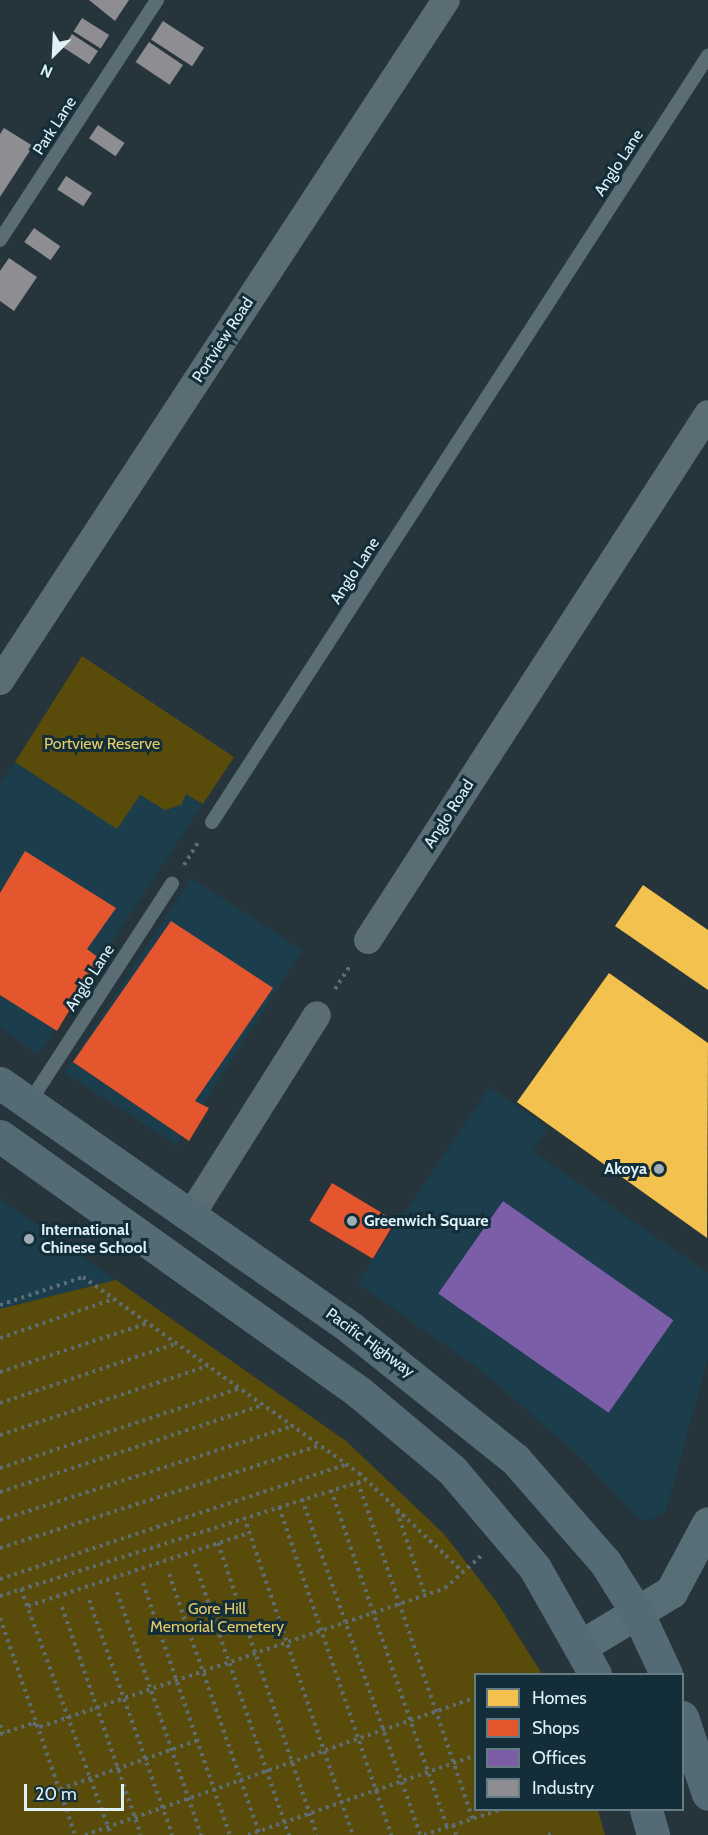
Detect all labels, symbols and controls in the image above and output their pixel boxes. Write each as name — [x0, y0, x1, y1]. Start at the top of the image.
north arrow — [24, 24, 84, 84]
text: N — [37, 60, 56, 82]
street label: Park Lane — [29, 93, 81, 159]
street label: Anglo Lane — [590, 126, 648, 200]
street label: Portview Road — [188, 294, 258, 386]
street label: Anglo Lane — [326, 534, 384, 608]
park label: Portview Reserve — [44, 734, 160, 754]
street label: Anglo Road — [420, 776, 478, 852]
street label: Anglo Lane — [61, 941, 119, 1015]
place label: Akoya — [604, 1159, 647, 1179]
marker: Akoya — [652, 1162, 666, 1176]
place label: Greenwich Square — [364, 1211, 489, 1231]
marker: Greenwich Square — [345, 1214, 359, 1228]
place label: International Chinese School — [41, 1220, 147, 1258]
marker: International Chinese School — [22, 1232, 36, 1246]
street label: Pacific Highway — [322, 1304, 418, 1382]
park label: Gore Hill Memorial Cemetery — [150, 1599, 284, 1637]
legend — [474, 1673, 684, 1811]
text: Homes — [532, 1687, 587, 1709]
text: Shops — [532, 1717, 580, 1739]
text: Offices — [532, 1747, 586, 1769]
scale bar — [27, 1772, 128, 1810]
text: Industry — [532, 1777, 594, 1799]
text: 20 m — [35, 1783, 77, 1805]

